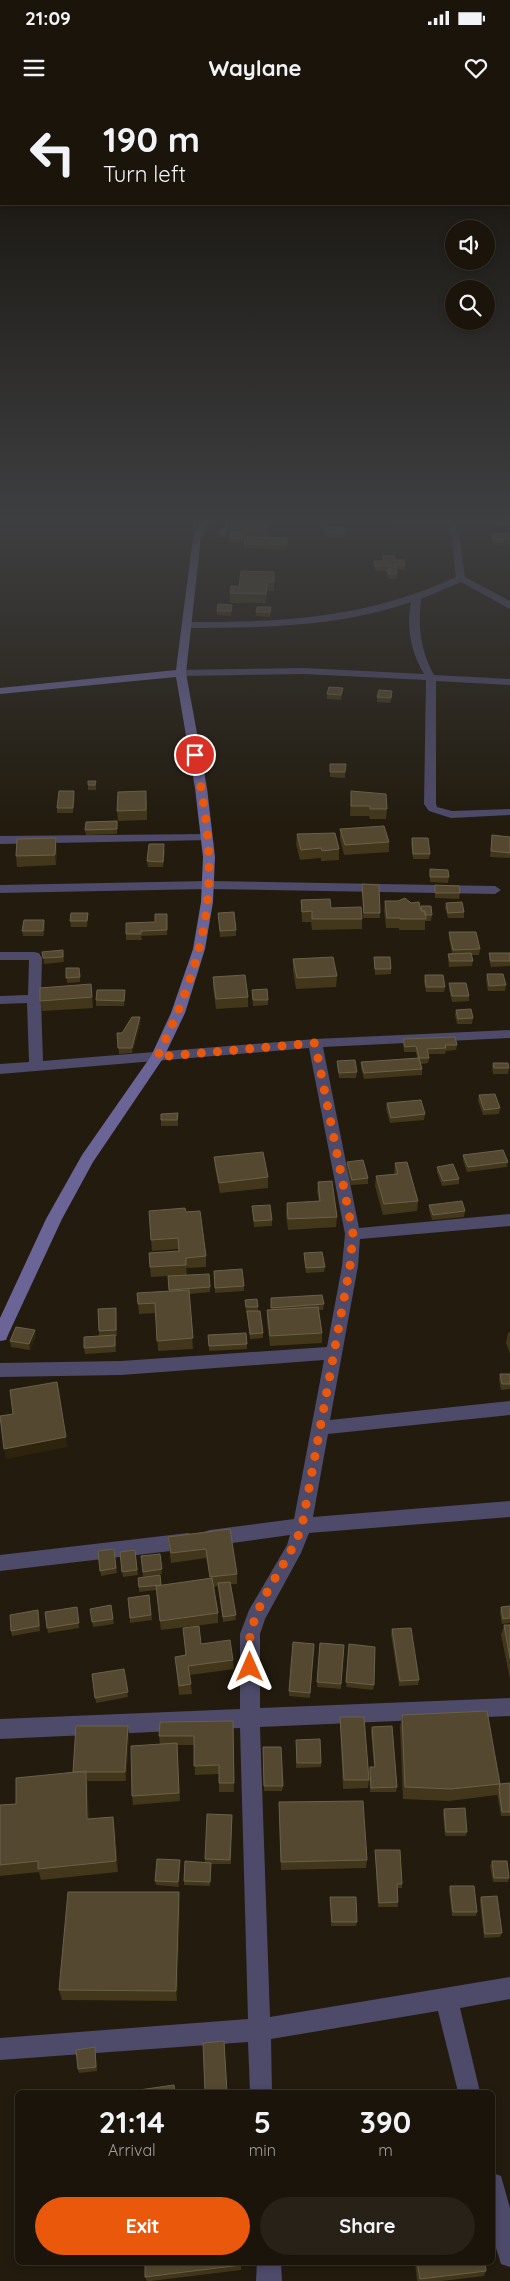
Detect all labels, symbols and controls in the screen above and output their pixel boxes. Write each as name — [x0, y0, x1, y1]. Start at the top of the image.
text: 21:09 — [25, 6, 71, 30]
icon: menu — [20, 54, 48, 82]
text: Waylane — [208, 54, 302, 82]
icon: heart — [462, 54, 490, 82]
text: 190 m — [103, 117, 200, 161]
icon: left — [20, 120, 85, 185]
text: Turn left — [103, 160, 186, 188]
map controls — [445, 220, 495, 330]
button: sound — [445, 220, 495, 270]
button: search — [445, 280, 495, 330]
pin — [174, 734, 216, 776]
icon: arrive — [181, 741, 209, 769]
position arrow — [223, 1640, 275, 1692]
text: 21:14 — [99, 2103, 165, 2141]
text: 5 — [254, 2103, 271, 2141]
text: 390 — [360, 2103, 411, 2141]
text: Arrival — [108, 2140, 156, 2160]
text: min — [249, 2140, 276, 2160]
text: m — [378, 2140, 393, 2160]
button: Exit — [35, 2197, 250, 2255]
button: Share — [260, 2197, 475, 2255]

